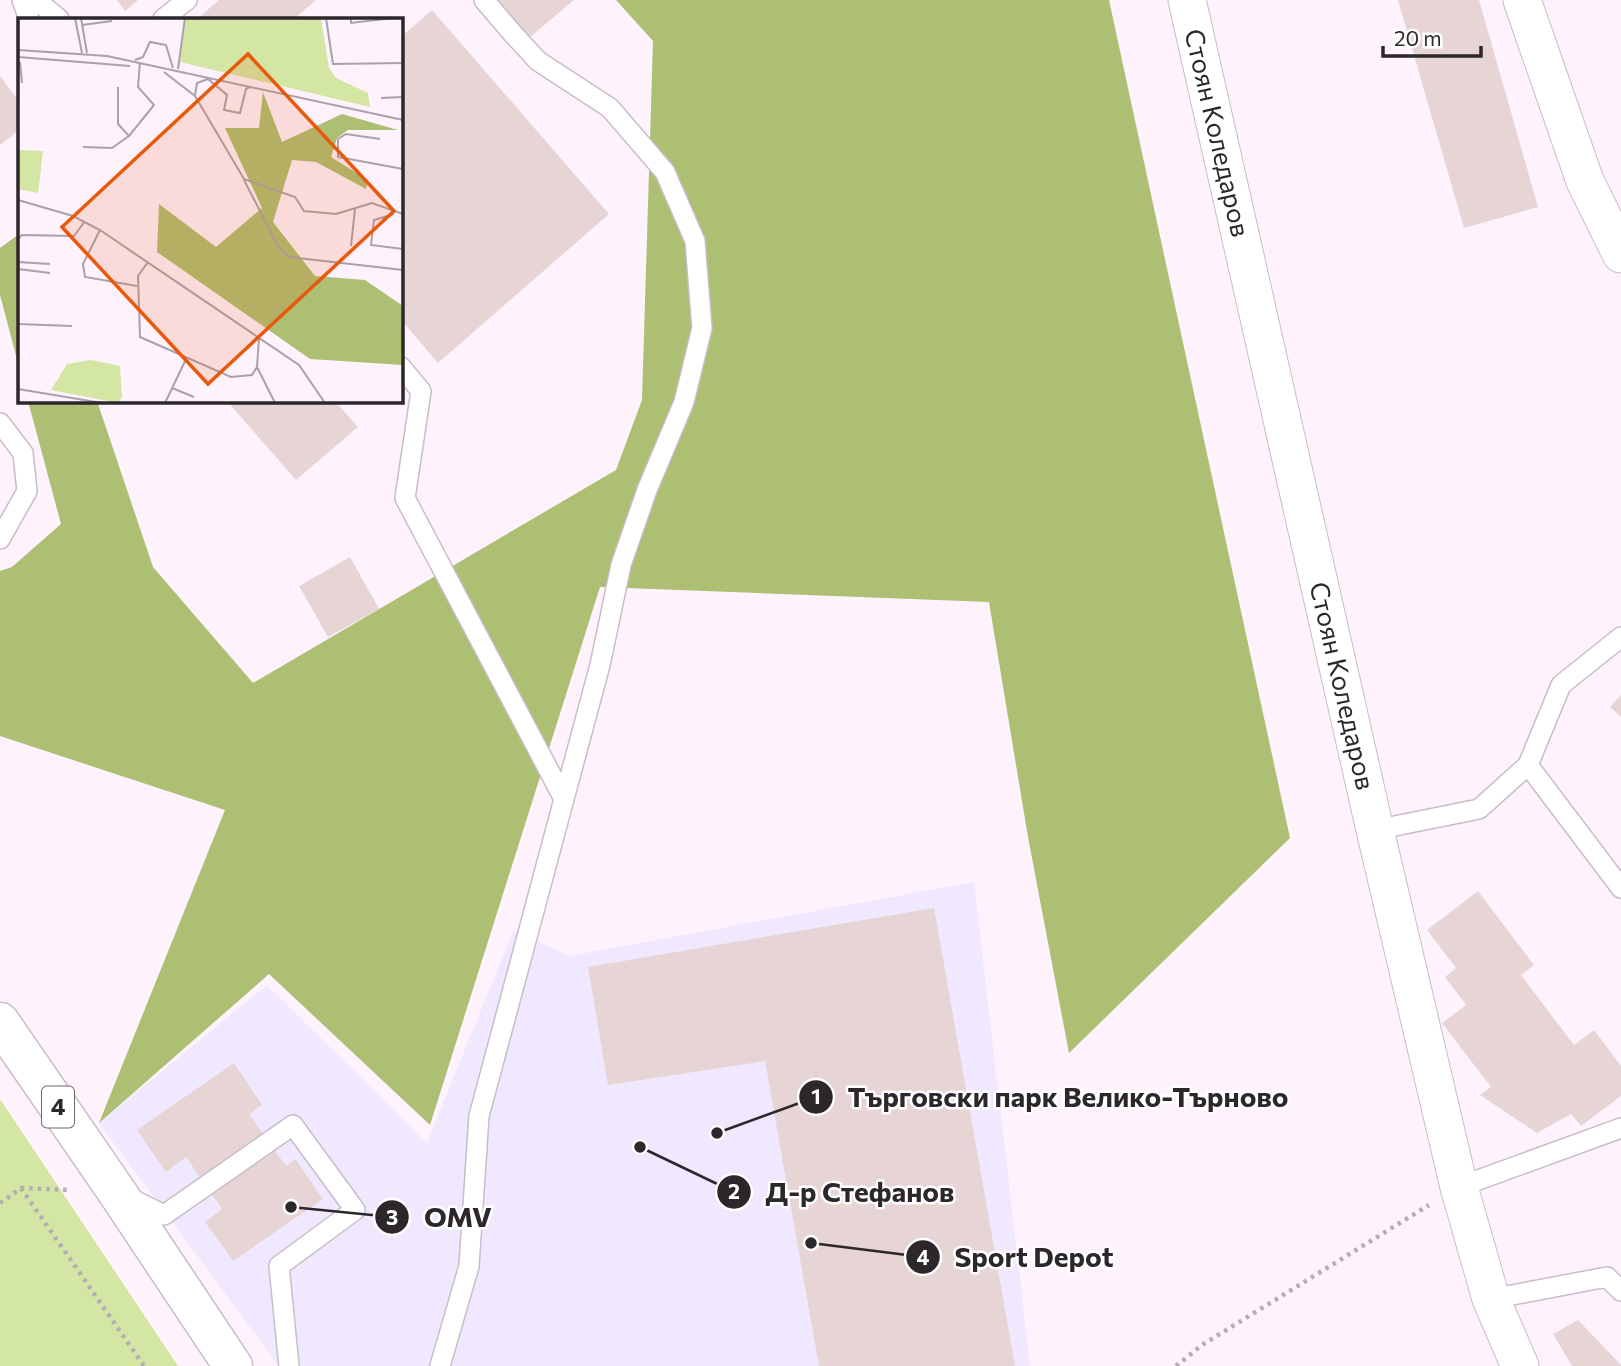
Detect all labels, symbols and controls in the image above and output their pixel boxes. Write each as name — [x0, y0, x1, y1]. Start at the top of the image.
scale bar — [1383, 14, 1481, 58]
inset map — [18, 18, 402, 402]
text: 20 m — [1394, 25, 1442, 50]
street label: Стоян Коледаров — [1179, 26, 1257, 240]
street label: Стоян Коледаров — [1304, 579, 1382, 793]
callout: Търговски парк Велико-Търново — [799, 1073, 1303, 1122]
text: Търговски парк Велико-Търново — [848, 1079, 1288, 1113]
text: 1 — [811, 1083, 821, 1108]
road number: 4 — [42, 1086, 74, 1128]
callout: Д-р Стефанов — [717, 1168, 969, 1217]
text: Д-р Стефанов — [766, 1174, 954, 1208]
text: 2 — [728, 1178, 740, 1203]
callout: OMV — [375, 1193, 505, 1242]
text: OMV — [424, 1199, 492, 1233]
text: 3 — [386, 1204, 398, 1229]
callout: Sport Depot — [906, 1233, 1128, 1282]
text: Sport Depot — [954, 1239, 1114, 1273]
text: 4 — [917, 1244, 930, 1269]

